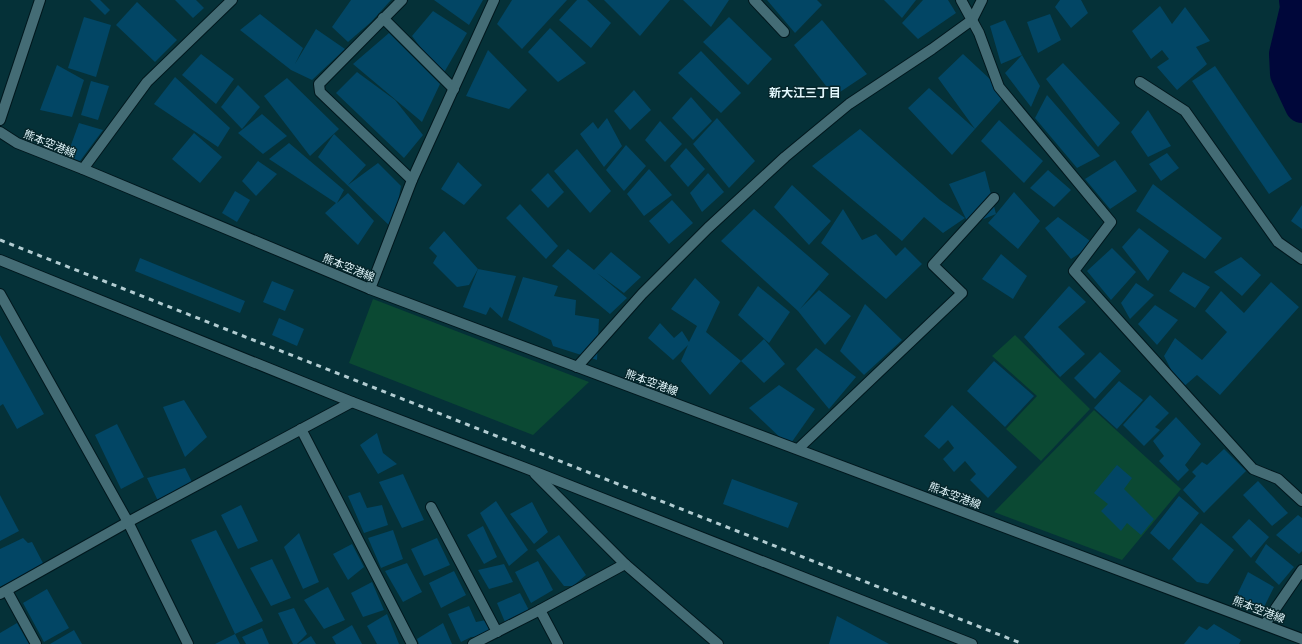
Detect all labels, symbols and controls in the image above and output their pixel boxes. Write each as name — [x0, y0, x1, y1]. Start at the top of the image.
district label: 新大江三丁目 — [769, 84, 841, 101]
street label: 熊本空港線 — [22, 126, 78, 160]
street label: 熊本空港線 — [321, 250, 377, 284]
street label: 熊本空港線 — [624, 366, 680, 398]
street label: 熊本空港線 — [927, 478, 983, 512]
street label: 熊本空港線 — [1231, 592, 1287, 626]

